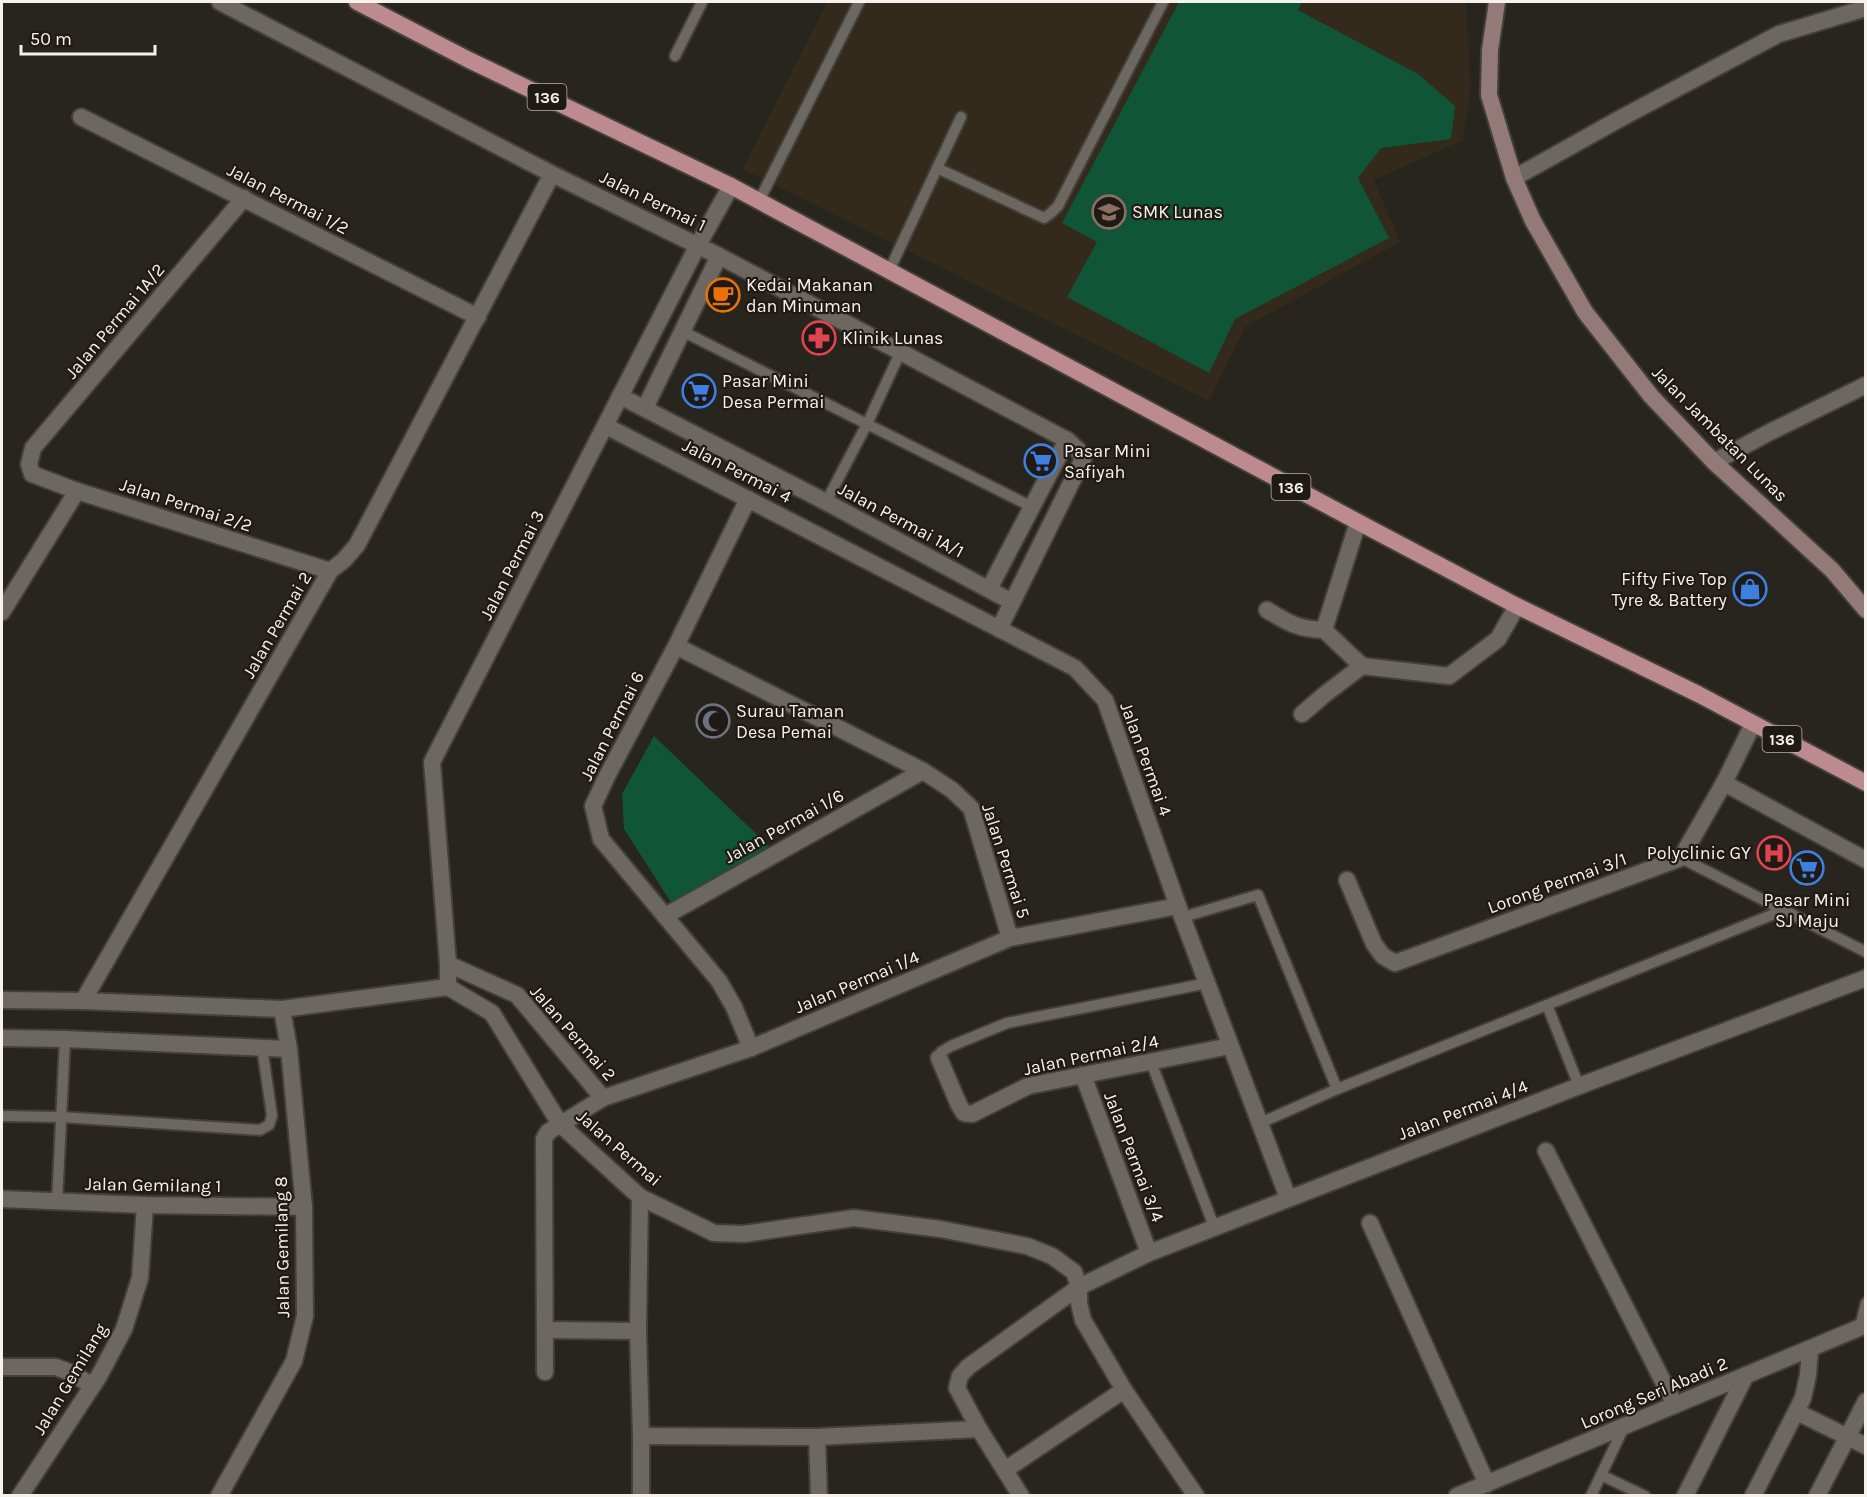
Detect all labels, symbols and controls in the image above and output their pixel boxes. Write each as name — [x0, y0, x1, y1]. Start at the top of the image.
scale bar — [21, 18, 154, 56]
text: 50 m — [30, 28, 72, 50]
road number: 136 — [528, 84, 566, 110]
street label: Jalan Permai 1/2 — [224, 159, 352, 239]
street label: Jalan Permai 1 — [596, 166, 710, 236]
school or university icon: SMK Lunas — [1091, 194, 1127, 230]
place label: SMK Lunas — [1132, 201, 1223, 223]
street label: Jalan Permai 1A/2 — [60, 259, 170, 383]
place label: Kedai Makanan dan Minuman — [746, 274, 873, 317]
cafe icon: Kedai Makanan dan Minuman — [705, 277, 741, 313]
pharmacy icon: Klinik Lunas — [801, 320, 837, 356]
place label: Klinik Lunas — [842, 327, 944, 349]
street label: Jalan Jambatan Lunas — [1647, 361, 1793, 507]
place label: Pasar Mini Desa Permai — [722, 370, 825, 413]
supermarket icon: Pasar Mini Desa Permai — [681, 373, 717, 409]
street label: Jalan Permai 4 — [679, 434, 795, 508]
place label: Pasar Mini Safiyah — [1064, 440, 1151, 483]
supermarket icon: Pasar Mini Safiyah — [1023, 443, 1059, 479]
street label: Jalan Permai 2/2 — [117, 473, 255, 537]
road number: 136 — [1272, 474, 1310, 500]
street label: Jalan Permai 1A/1 — [834, 478, 968, 562]
street label: Jalan Permai 3 — [475, 507, 549, 623]
street label: Jalan Permai 2 — [238, 568, 316, 682]
place label: Fifty Five Top Tyre & Battery — [1611, 568, 1728, 611]
shop icon: Fifty Five Top Tyre & Battery — [1732, 571, 1768, 607]
street label: Jalan Permai 6 — [575, 668, 649, 784]
street label: Jalan Permai 4 — [1115, 699, 1177, 819]
place label: Surau Taman Desa Pemai — [736, 700, 844, 743]
mosque icon: Surau Taman Desa Pemai — [695, 703, 731, 739]
road number: 136 — [1762, 726, 1802, 752]
street label: Jalan Permai 1/6 — [720, 784, 848, 868]
street label: Jalan Permai 5 — [977, 801, 1035, 921]
hospital icon: Polyclinic GY — [1756, 835, 1792, 871]
place label: Polyclinic GY — [1647, 842, 1751, 864]
street label: Lorong Permai 3/1 — [1484, 848, 1630, 918]
supermarket icon: Pasar Mini SJ Maju — [1789, 850, 1825, 886]
place label: Pasar Mini SJ Maju — [1764, 889, 1850, 932]
street label: Jalan Permai 1/4 — [791, 946, 923, 1018]
street label: Jalan Permai 2 — [525, 981, 621, 1085]
street label: Jalan Permai 2/4 — [1021, 1030, 1161, 1080]
street label: Jalan Permai 4/4 — [1395, 1075, 1531, 1145]
street label: Jalan Permai 3/4 — [1099, 1089, 1169, 1225]
street label: Jalan Permai — [572, 1105, 666, 1191]
street label: Jalan Gemilang 1 — [85, 1173, 221, 1197]
street label: Jalan Gemilang 8 — [270, 1176, 294, 1318]
street label: Jalan Gemilang — [28, 1319, 112, 1439]
street label: Lorong Seri Abadi 2 — [1577, 1352, 1731, 1434]

